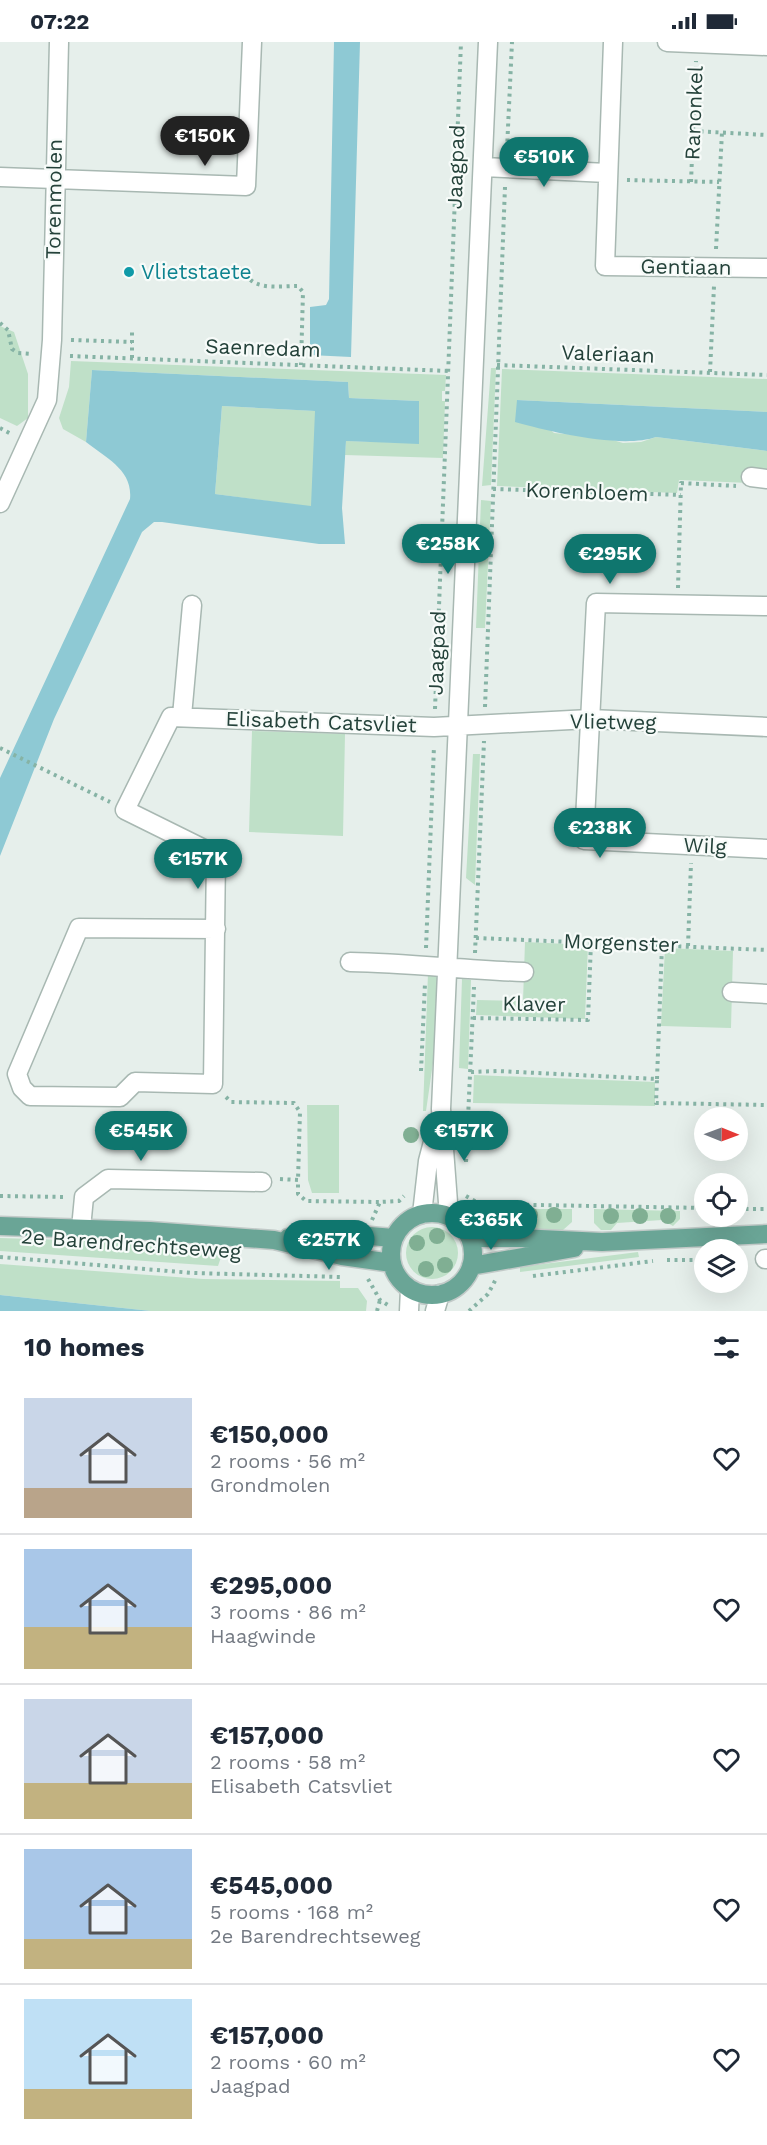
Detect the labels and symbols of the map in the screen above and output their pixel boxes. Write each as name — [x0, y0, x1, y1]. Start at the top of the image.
street label: Ranonkel — [679, 65, 708, 161]
pin: €150K — [163, 116, 247, 167]
street label: Jaagpad — [442, 124, 469, 210]
pin: €510K — [502, 137, 586, 188]
street label: Torenmolen — [40, 139, 67, 259]
street label: Gentiaan — [640, 253, 732, 280]
place label: Vlietstaete — [141, 259, 252, 284]
marker: Vlietstaete — [122, 265, 136, 279]
street label: Saenredam — [205, 333, 321, 362]
street label: Valeriaan — [561, 339, 655, 368]
street label: Korenbloem — [525, 477, 649, 506]
pin: €258K — [406, 524, 490, 575]
pin: €295K — [568, 534, 652, 585]
street label: Jaagpad — [423, 610, 450, 696]
street label: Elisabeth Catsvliet — [225, 706, 417, 737]
street label: Vlietweg — [569, 708, 657, 735]
pin: €238K — [558, 808, 642, 859]
street label: Wilg — [683, 832, 728, 859]
pin: €157K — [156, 839, 240, 890]
street label: Morgenster — [563, 928, 679, 957]
street label: Klaver — [502, 990, 566, 1017]
north arrow — [694, 1107, 748, 1161]
pin: €545K — [99, 1111, 183, 1162]
pin: €157K — [422, 1111, 506, 1162]
pin: €365K — [449, 1200, 533, 1251]
pin: €257K — [287, 1220, 371, 1271]
street label: 2e Barendrechtseweg — [20, 1223, 243, 1264]

